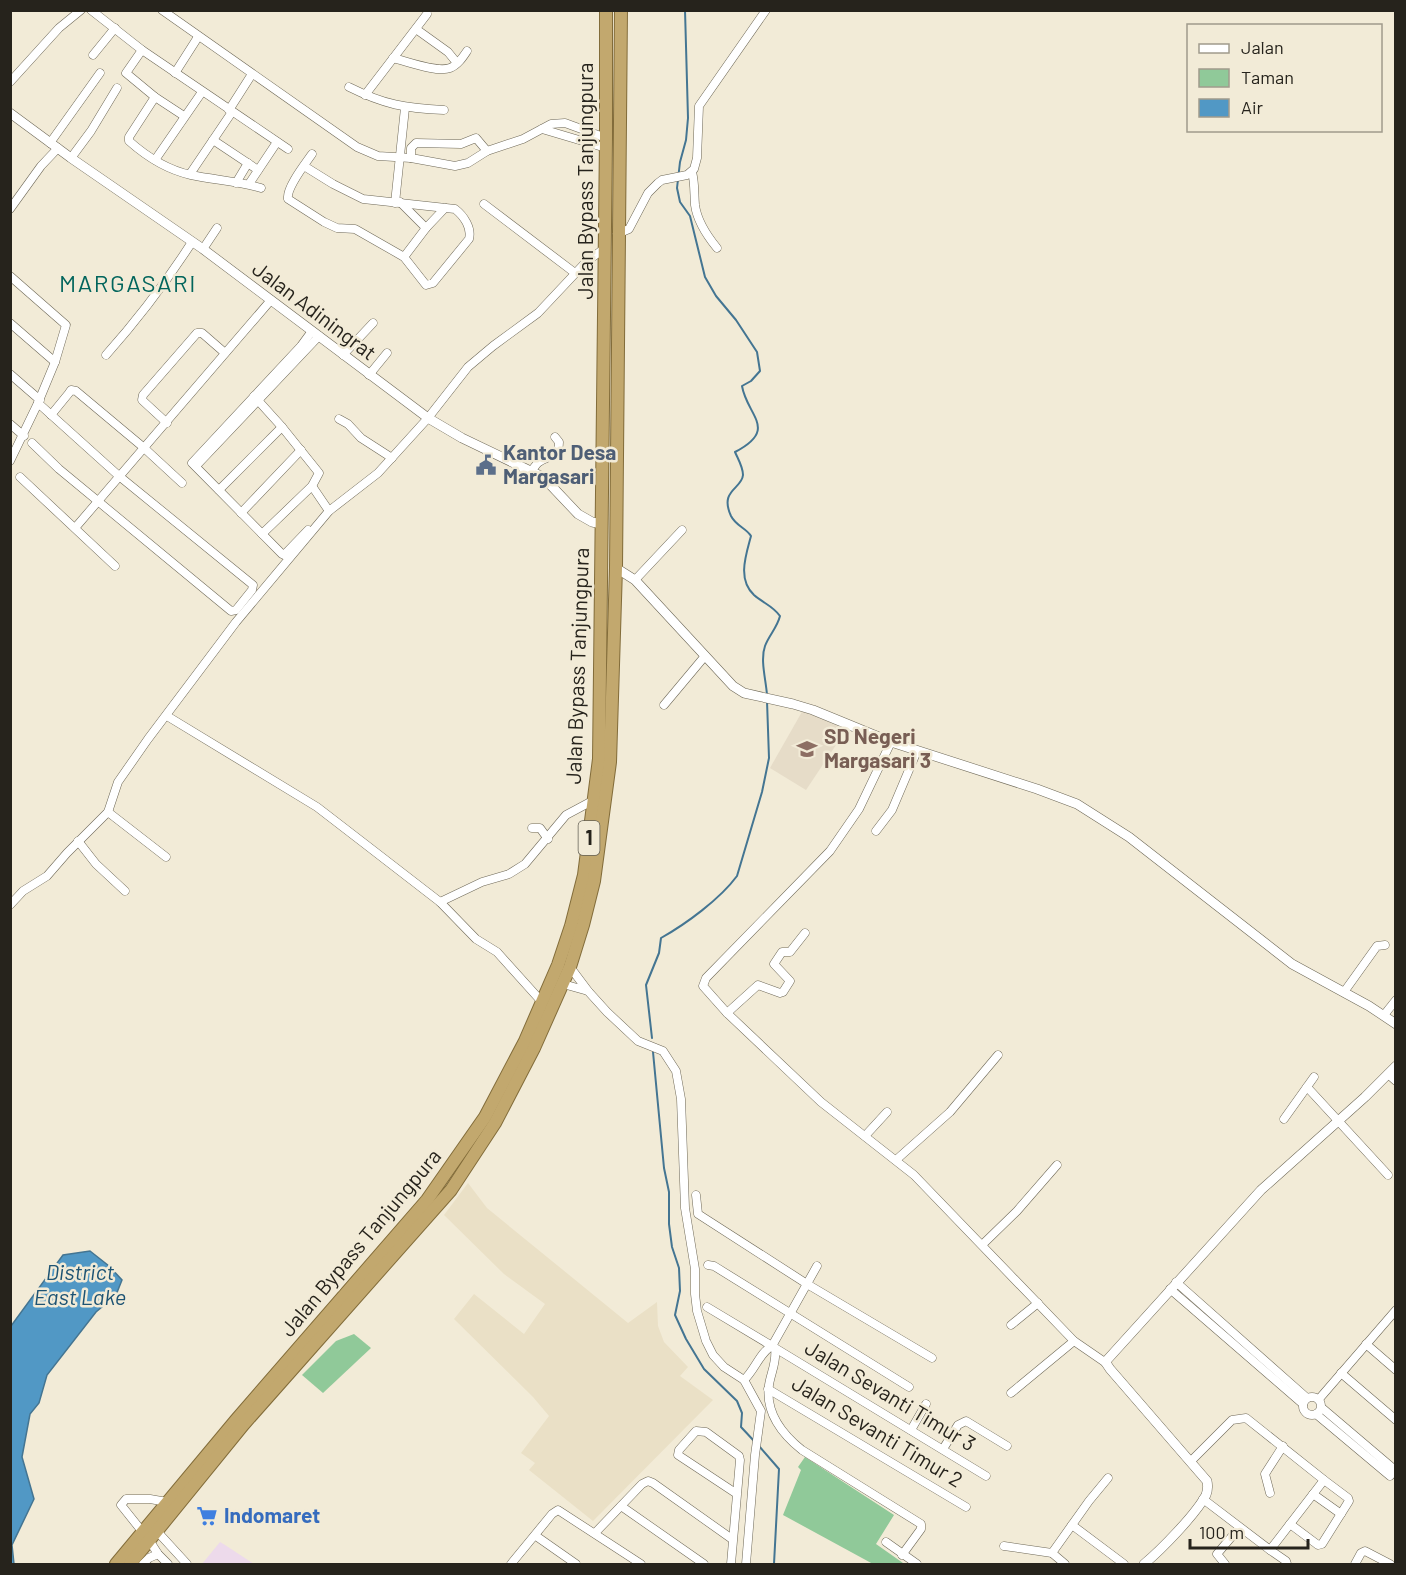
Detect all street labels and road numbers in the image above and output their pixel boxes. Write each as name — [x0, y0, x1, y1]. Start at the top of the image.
street label: Jalan Bypass Tanjungpura — [572, 63, 597, 299]
street label: Jalan Adiningrat — [248, 255, 382, 364]
street label: Jalan Bypass Tanjungpura — [560, 547, 593, 785]
road number: 1 — [578, 821, 600, 855]
street label: Jalan Bypass Tanjungpura — [274, 1143, 446, 1341]
street label: Jalan Sevanti Timur 3 — [801, 1334, 981, 1455]
street label: Jalan Sevanti Timur 2 — [788, 1370, 968, 1492]

